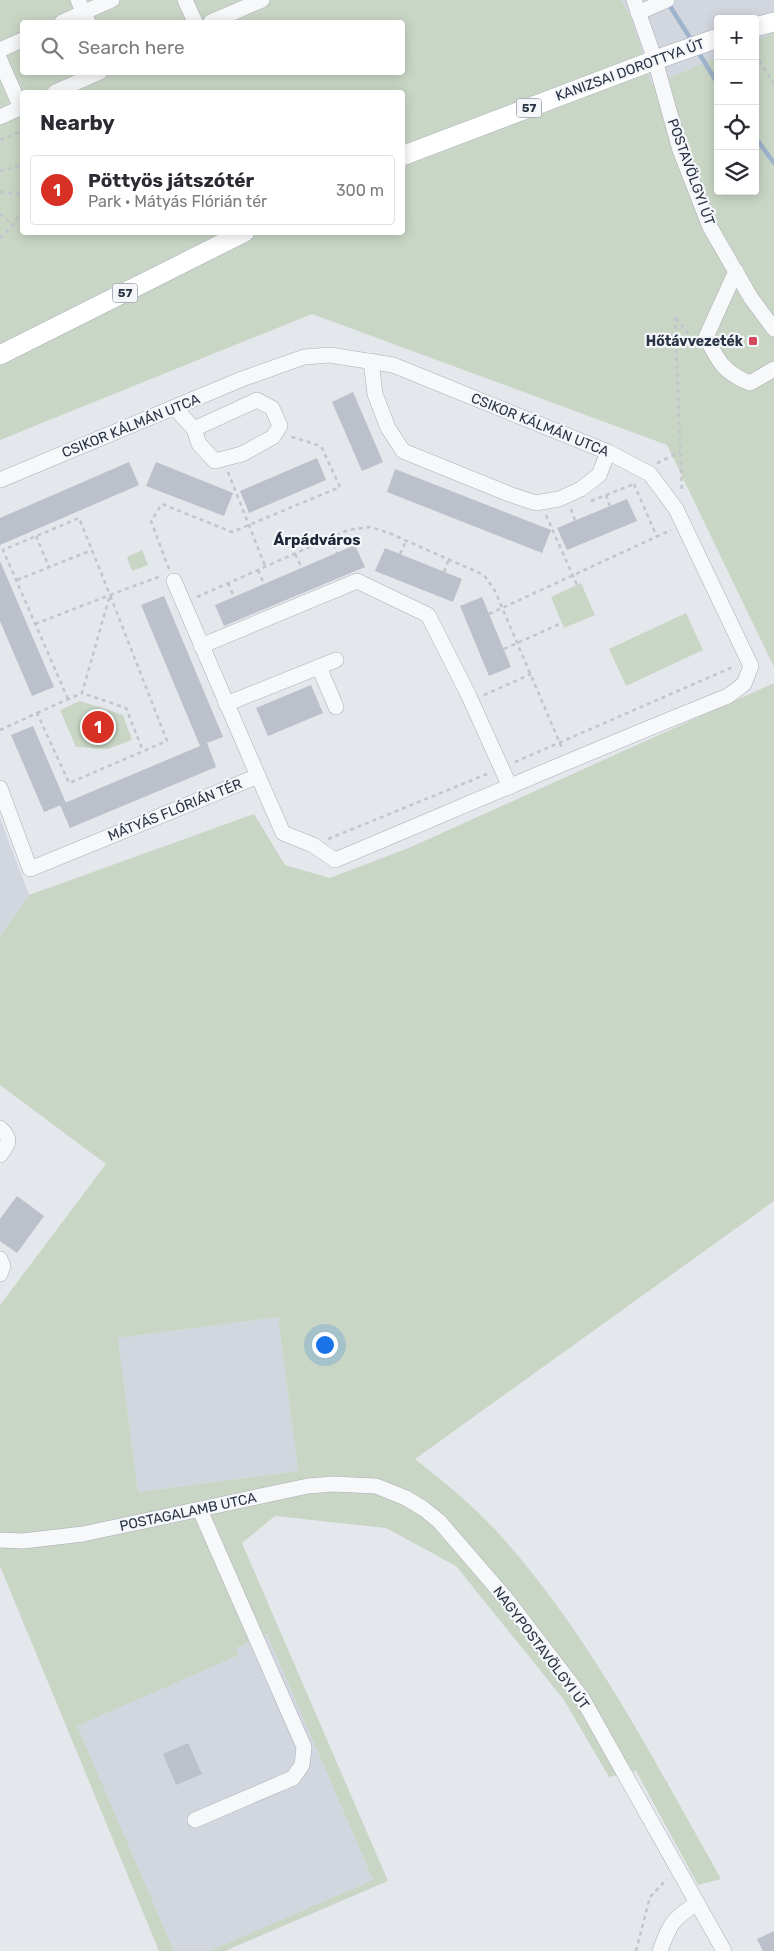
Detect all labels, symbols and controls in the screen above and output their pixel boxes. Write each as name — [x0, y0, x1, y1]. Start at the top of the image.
map controls — [714, 15, 759, 195]
button: + — [714, 15, 759, 60]
search box — [20, 20, 405, 75]
icon: search — [38, 34, 66, 62]
street label: KANIZSAI DOROTTYA ÚT — [553, 34, 707, 105]
text: Search here — [78, 36, 185, 59]
button: − — [714, 60, 759, 105]
road number: 57 — [516, 99, 542, 118]
button: locate — [714, 105, 759, 150]
text: Nearby — [40, 110, 115, 135]
street label: POSTAVÖLGYI ÚT — [664, 116, 719, 228]
button: layers — [714, 150, 759, 195]
text: Pöttyös játszótér — [88, 169, 254, 192]
text: 1 — [53, 181, 61, 200]
text: 300 m — [336, 181, 384, 200]
text: Park · Mátyás Flórián tér — [88, 192, 267, 211]
road number: 57 — [112, 284, 138, 302]
place label: Hőtávvezeték — [646, 333, 744, 350]
marker: Hőtávvezeték — [747, 335, 759, 347]
street label: CSIKOR KÁLMÁN UTCA — [59, 389, 203, 462]
street label: CSIKOR KÁLMÁN UTCA — [468, 389, 613, 461]
district label: Árpádváros — [274, 531, 360, 549]
pin: 1 — [82, 708, 114, 746]
street label: MÁTYÁS FLÓRIÁN TÉR — [105, 774, 245, 845]
your location — [312, 1332, 338, 1358]
street label: POSTAGALAMB UTCA — [118, 1489, 259, 1535]
street label: NAGYPOSTAVÖLGYI ÚT — [489, 1583, 594, 1713]

